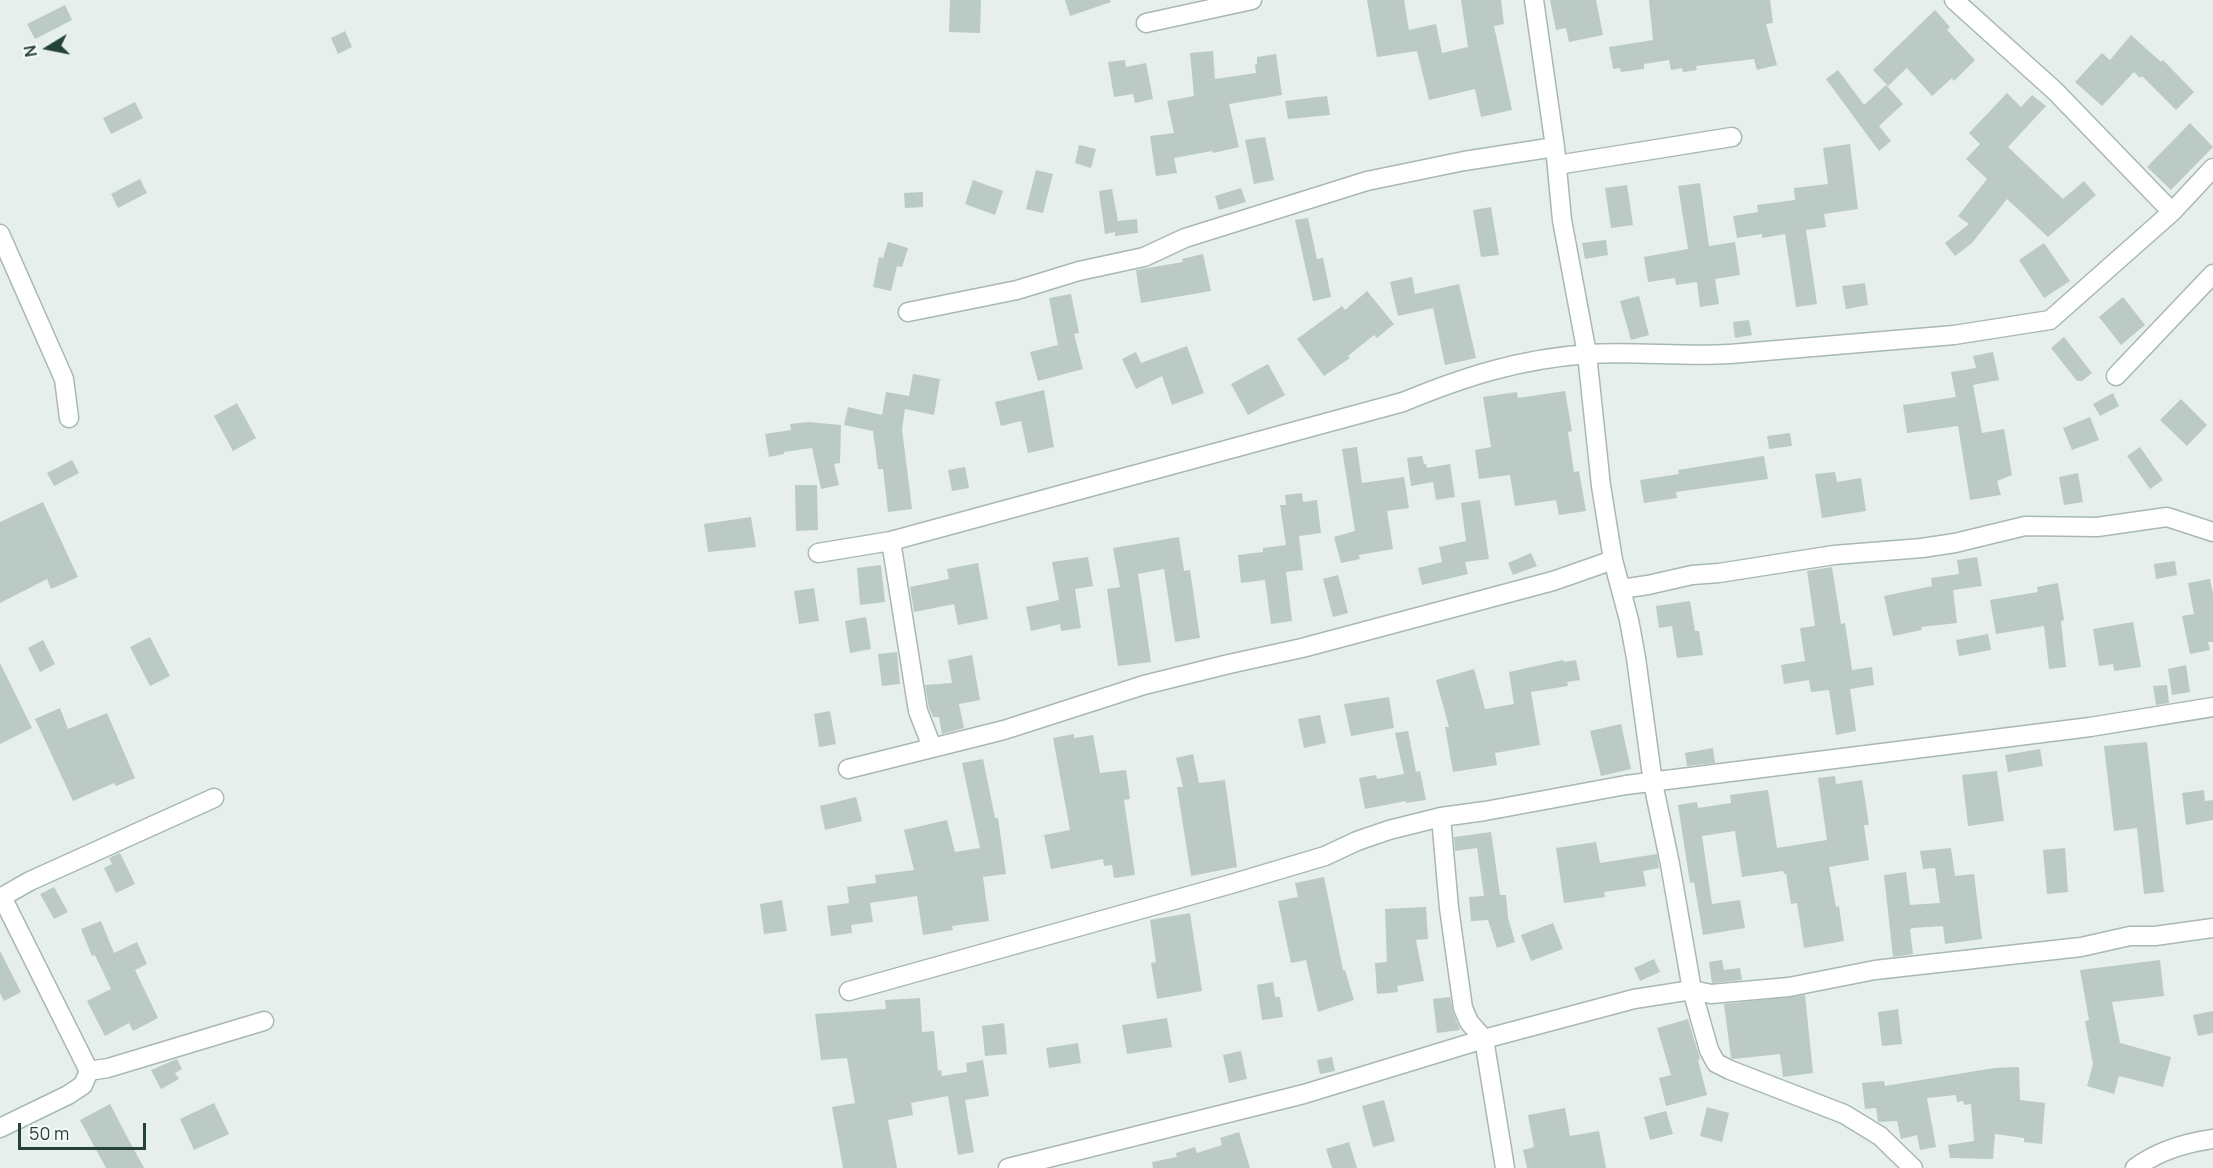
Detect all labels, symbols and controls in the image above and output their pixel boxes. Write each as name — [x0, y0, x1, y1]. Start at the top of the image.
north arrow — [18, 18, 78, 78]
text: N — [18, 44, 42, 59]
scale bar — [21, 1111, 148, 1149]
text: 50 m — [29, 1121, 69, 1145]

